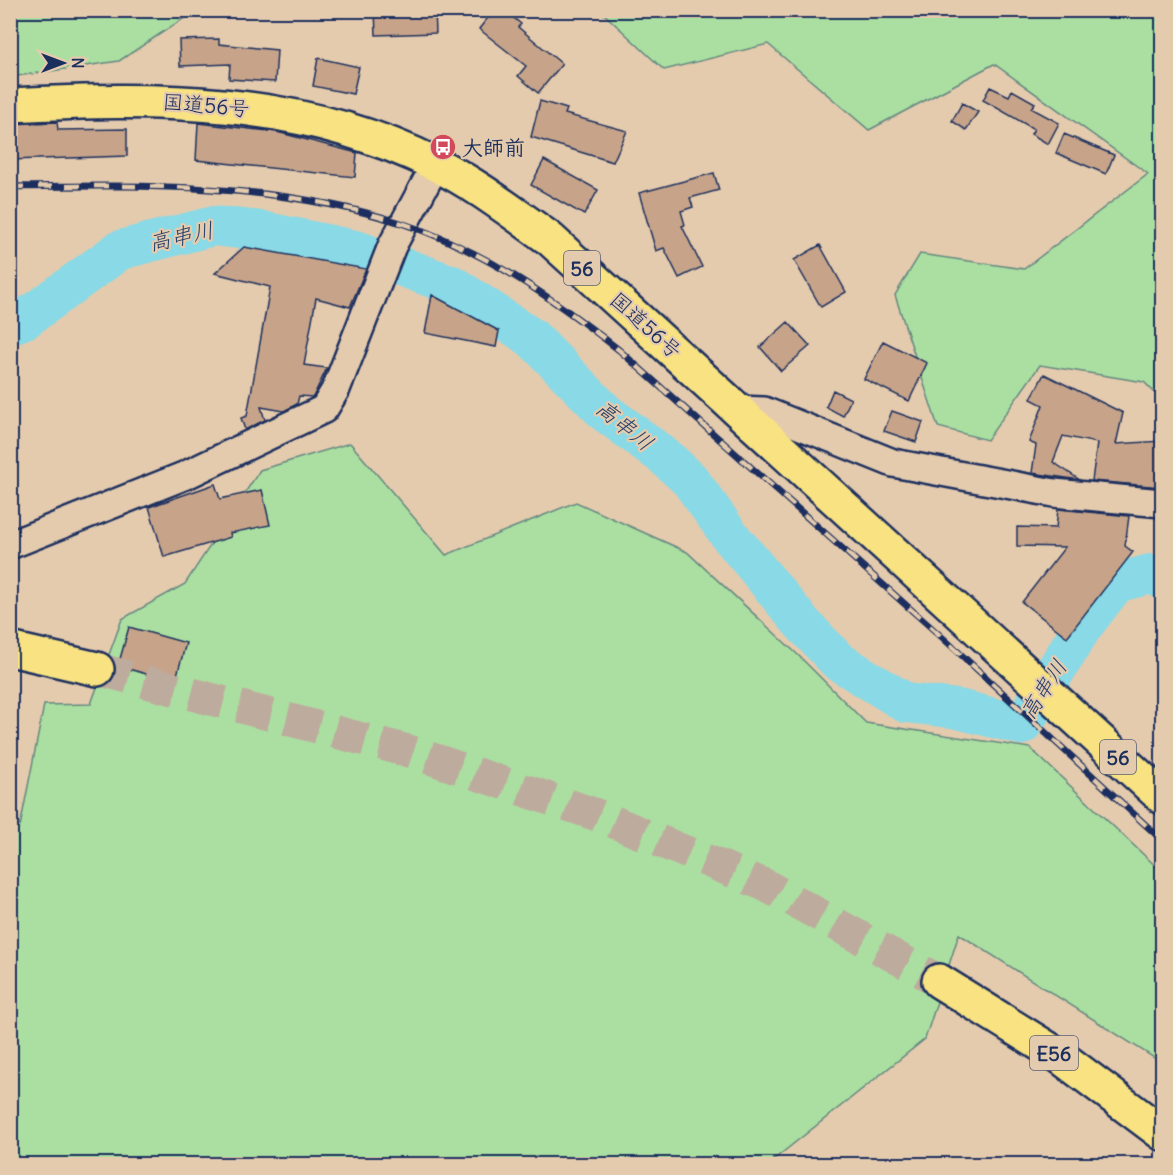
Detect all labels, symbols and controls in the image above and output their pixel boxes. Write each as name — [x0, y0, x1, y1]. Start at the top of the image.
north arrow — [33, 33, 93, 93]
text: N — [68, 57, 88, 69]
street label: 国道56号 — [161, 88, 251, 122]
bus stop icon: 大師前 — [428, 132, 458, 162]
place label: 大師前 — [462, 134, 525, 161]
water label: 高串川 — [146, 215, 216, 257]
road number: 56 — [564, 251, 600, 285]
street label: 国道56号 — [605, 286, 687, 364]
water label: 高串川 — [591, 393, 659, 457]
water label: 高串川 — [1013, 654, 1073, 724]
road number: 56 — [1100, 740, 1136, 774]
road number: E56 — [1030, 1036, 1078, 1070]

